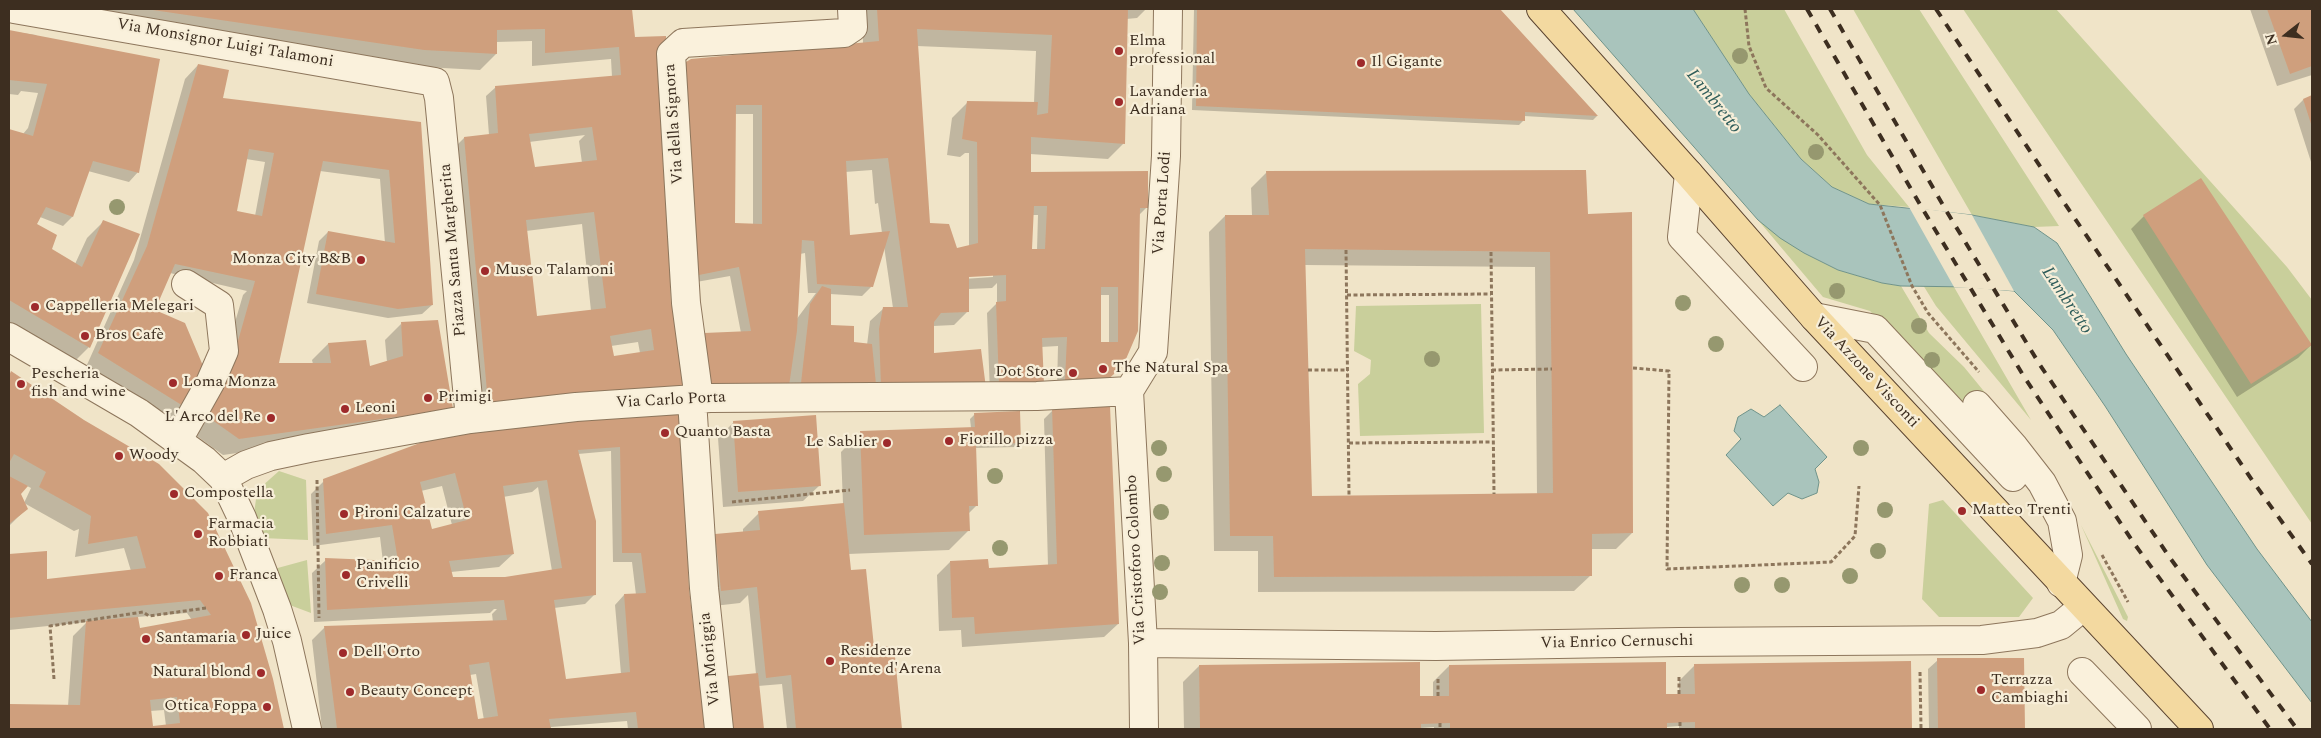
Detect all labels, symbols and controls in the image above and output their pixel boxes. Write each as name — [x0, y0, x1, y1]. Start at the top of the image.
north arrow — [2261, 10, 2311, 60]
street label: Via Monsignor Luigi Talamoni — [115, 15, 335, 73]
text: N — [2259, 31, 2283, 48]
place label: Elma professional — [1129, 32, 1215, 70]
marker: Elma professional — [1113, 45, 1125, 57]
place label: Il Gigante — [1371, 53, 1442, 73]
marker: Il Gigante — [1355, 57, 1367, 69]
street label: Via della Signora — [661, 63, 689, 185]
water label: Lambretto — [1681, 65, 1745, 139]
place label: Lavanderia Adriana — [1129, 83, 1208, 121]
marker: Lavanderia Adriana — [1113, 96, 1125, 108]
street label: Via Porta Lodi — [1150, 151, 1176, 255]
street label: Piazza Santa Margherita — [437, 163, 471, 337]
place label: Monza City B&B — [232, 250, 351, 270]
marker: Monza City B&B — [355, 254, 367, 266]
place label: Museo Talamoni — [495, 261, 614, 281]
water label: Lambretto — [2036, 263, 2096, 339]
marker: Museo Talamoni — [479, 265, 491, 277]
place label: Cappelleria Melegari — [45, 297, 194, 317]
marker: Cappelleria Melegari — [29, 301, 41, 313]
street label: Via Azzone Visconti — [1809, 313, 1923, 433]
place label: Bros Cafè — [95, 326, 164, 346]
marker: Bros Cafè — [79, 330, 91, 342]
place label: The Natural Spa — [1113, 359, 1228, 379]
place label: Dot Store — [995, 363, 1063, 383]
marker: The Natural Spa — [1097, 363, 1109, 375]
place label: Pescheria fish and wine — [31, 365, 126, 403]
marker: Dot Store — [1067, 367, 1079, 379]
place label: Loma Monza — [183, 373, 276, 393]
marker: Loma Monza — [167, 377, 179, 389]
marker: Pescheria fish and wine — [15, 378, 27, 390]
place label: Primigi — [438, 388, 492, 408]
street label: Via Carlo Porta — [615, 389, 727, 413]
marker: Primigi — [422, 392, 434, 404]
place label: Leoni — [355, 399, 396, 419]
marker: Leoni — [339, 403, 351, 415]
place label: L'Arco del Re — [165, 408, 261, 428]
marker: L'Arco del Re — [265, 412, 277, 424]
place label: Quanto Basta — [675, 423, 771, 443]
marker: Quanto Basta — [659, 427, 671, 439]
place label: Fiorillo pizza — [959, 431, 1053, 451]
place label: Le Sablier — [806, 433, 877, 453]
marker: Fiorillo pizza — [943, 435, 955, 447]
marker: Le Sablier — [881, 437, 893, 449]
place label: Woody — [129, 446, 178, 466]
marker: Woody — [113, 450, 125, 462]
street label: Via Cristoforo Colombo — [1123, 474, 1151, 646]
place label: Compostella — [184, 484, 273, 504]
marker: Compostella — [168, 488, 180, 500]
place label: Matteo Trenti — [1972, 501, 2071, 521]
place label: Pironi Calzature — [354, 504, 471, 524]
marker: Matteo Trenti — [1956, 505, 1968, 517]
marker: Pironi Calzature — [338, 508, 350, 520]
place label: Farmacia Robbiati — [208, 515, 274, 553]
marker: Farmacia Robbiati — [192, 528, 204, 540]
place label: Panificio Crivelli — [356, 556, 420, 594]
place label: Franca — [229, 566, 277, 586]
marker: Panificio Crivelli — [340, 569, 352, 581]
marker: Franca — [213, 570, 225, 582]
street label: Via Moriggia — [697, 611, 725, 707]
place label: Juice — [256, 625, 291, 645]
place label: Santamaria — [156, 629, 236, 649]
marker: Juice — [240, 629, 252, 641]
street label: Via Enrico Cernuschi — [1540, 632, 1694, 654]
marker: Santamaria — [140, 633, 152, 645]
place label: Residenze Ponte d'Arena — [840, 642, 941, 680]
place label: Dell'Orto — [353, 643, 420, 663]
marker: Dell'Orto — [337, 647, 349, 659]
marker: Residenze Ponte d'Arena — [824, 655, 836, 667]
place label: Natural blond — [152, 663, 251, 683]
marker: Natural blond — [255, 667, 267, 679]
place label: Terrazza Cambiaghi — [1991, 671, 2069, 709]
place label: Beauty Concept — [360, 682, 472, 702]
marker: Terrazza Cambiaghi — [1975, 684, 1987, 696]
marker: Beauty Concept — [344, 686, 356, 698]
place label: Ottica Foppa — [164, 697, 257, 717]
marker: Ottica Foppa — [261, 701, 273, 713]

